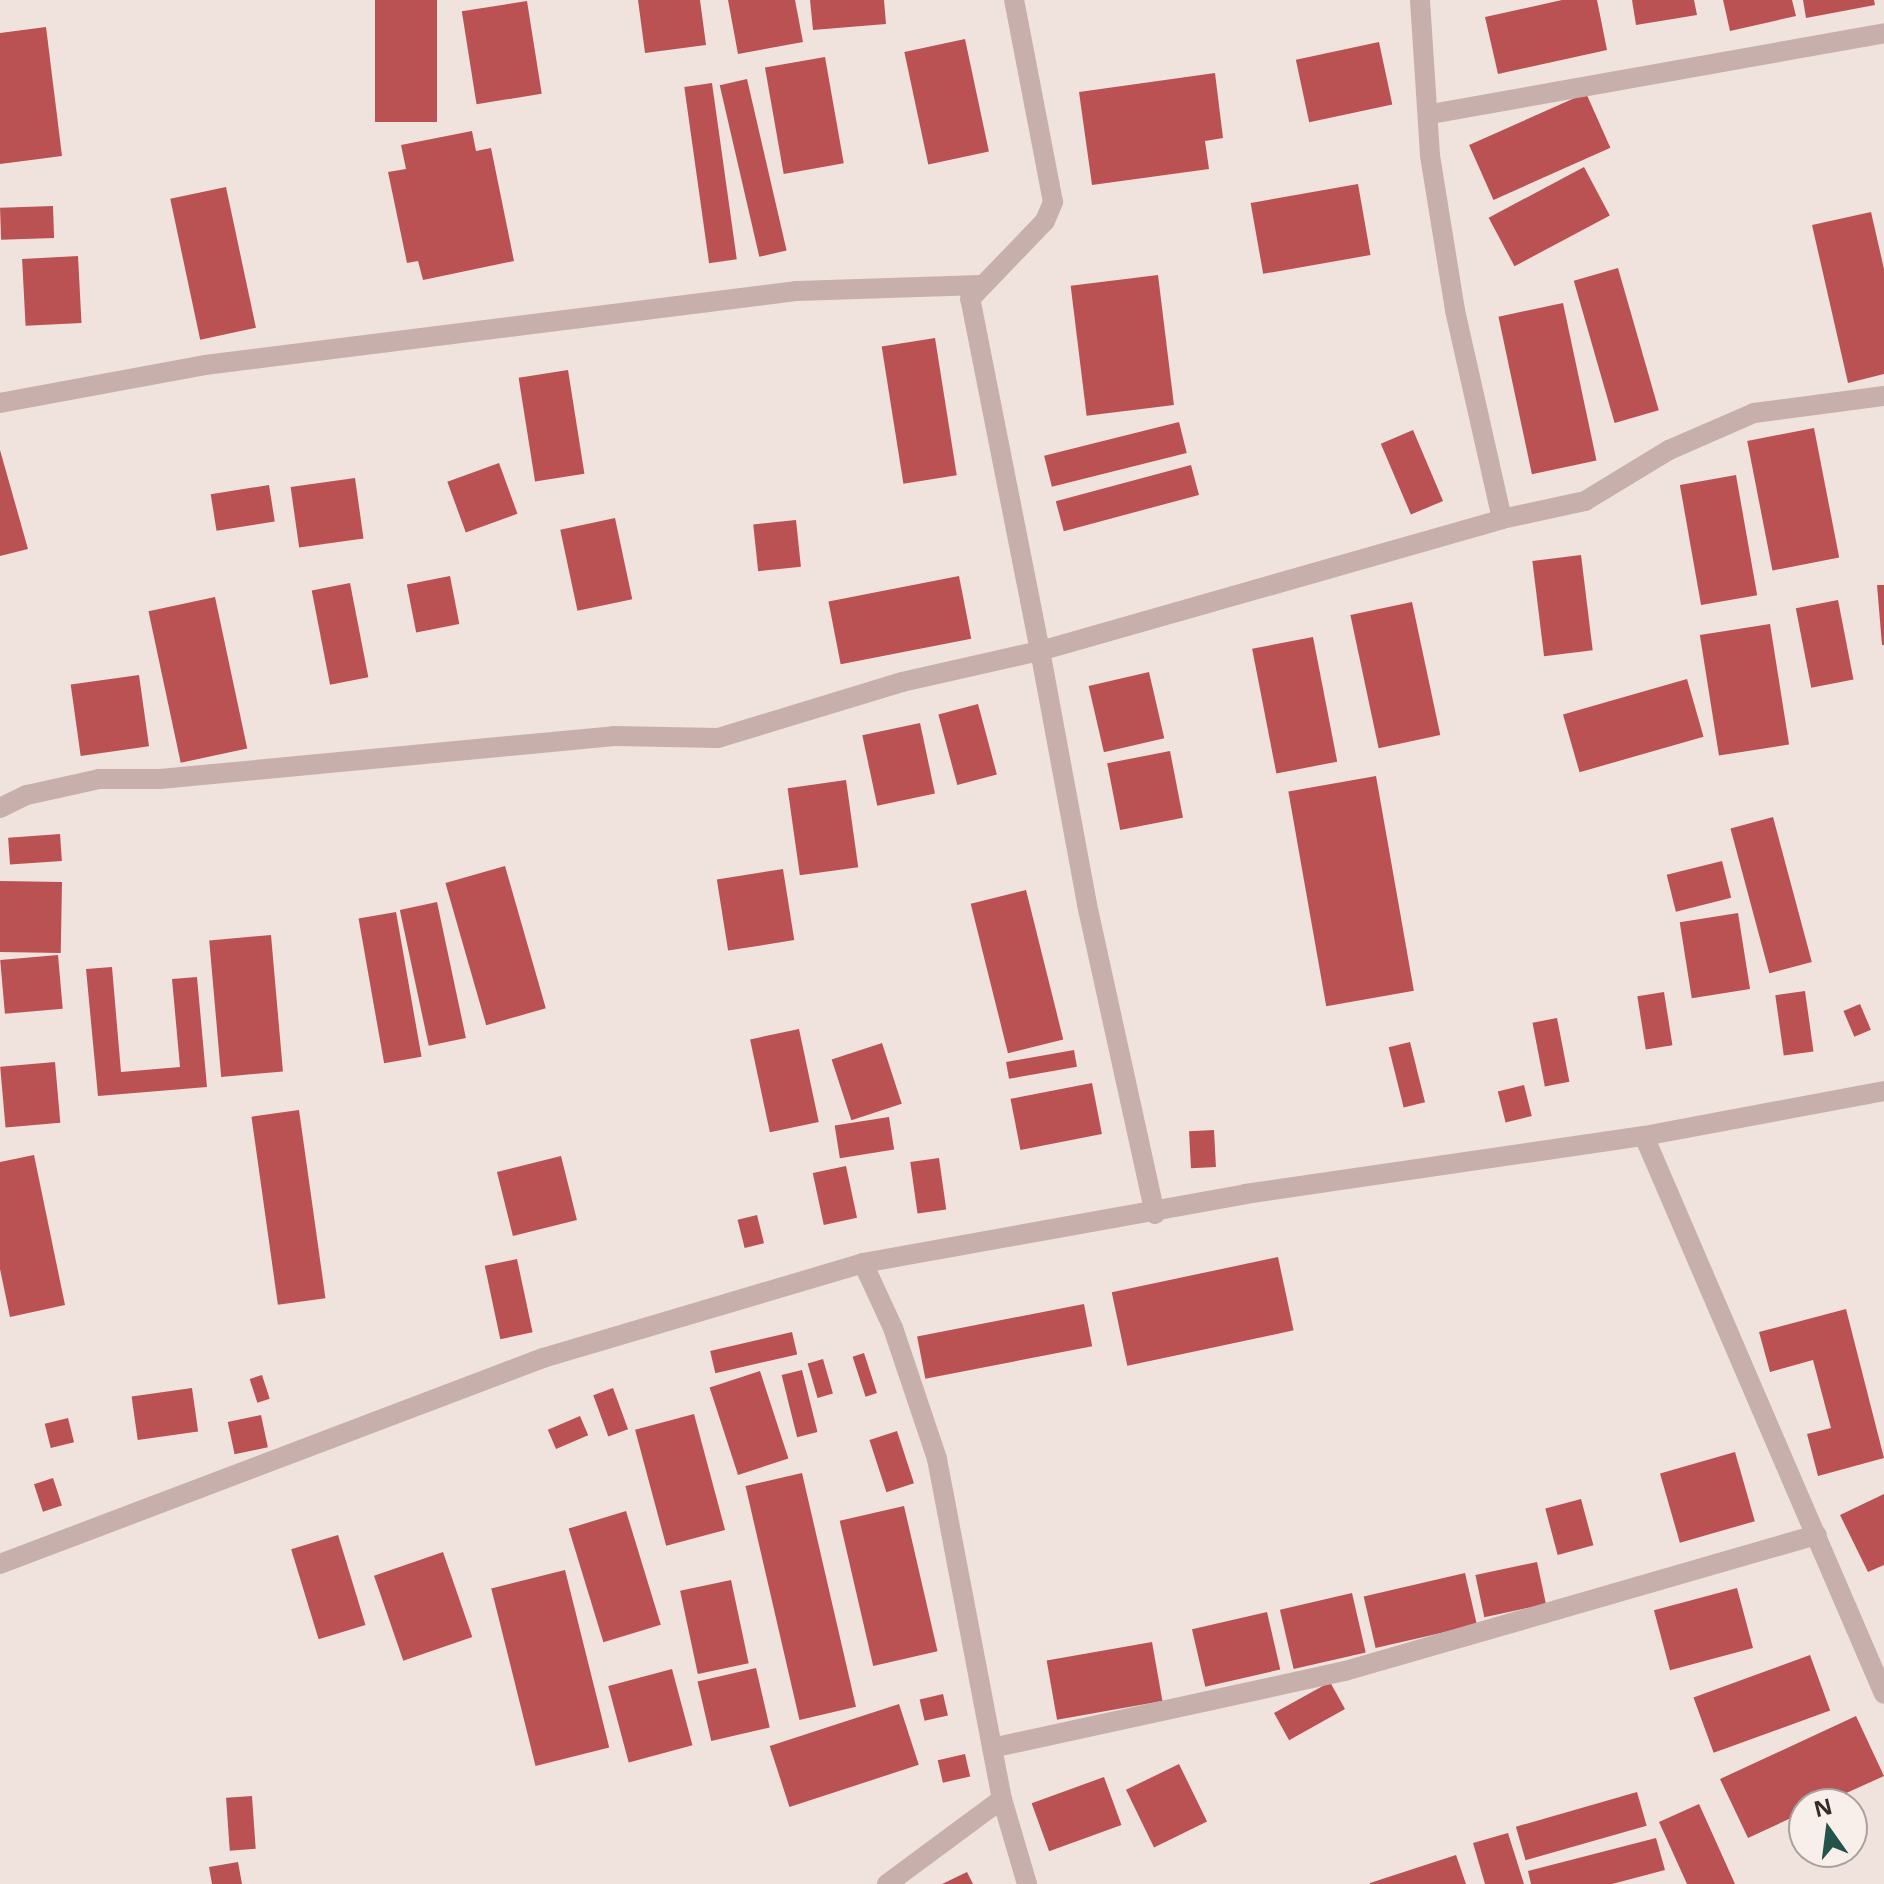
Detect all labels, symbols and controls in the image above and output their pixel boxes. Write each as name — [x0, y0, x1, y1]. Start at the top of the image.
north arrow — [1788, 1788, 1868, 1868]
text: N — [1810, 1790, 1835, 1823]

